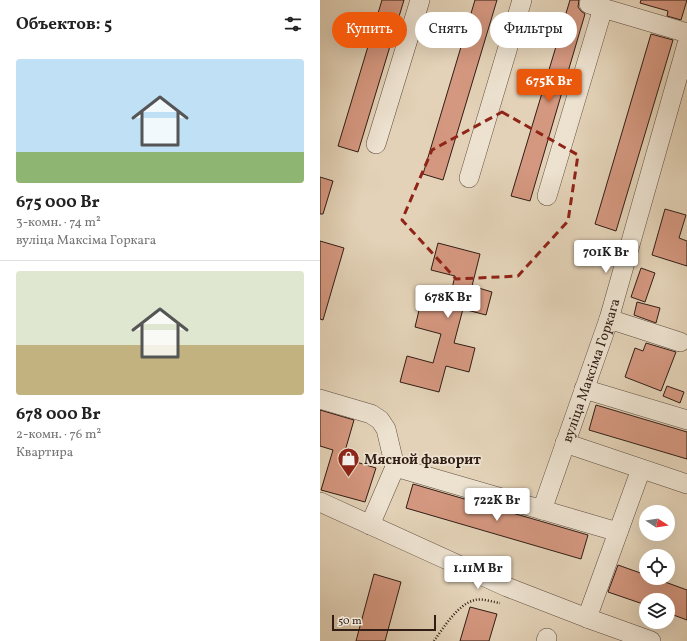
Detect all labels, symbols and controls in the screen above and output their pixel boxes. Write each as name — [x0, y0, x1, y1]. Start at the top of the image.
chip: Купить — [332, 12, 407, 48]
chip: Снять — [415, 12, 482, 48]
chip: Фильтры — [490, 12, 577, 48]
text: Объектов: 5 — [16, 13, 112, 36]
icon: filters — [282, 13, 304, 35]
pin: 675K Br — [512, 69, 586, 103]
text: 675K Br — [526, 73, 572, 91]
icon: home — [124, 85, 196, 157]
text: 675 000 Br — [16, 191, 100, 214]
text: 3-комн. · 74 m² — [16, 214, 101, 232]
text: вуліца Максіма Горкага — [16, 232, 156, 250]
pin: 701K Br — [569, 240, 643, 274]
text: 701K Br — [583, 244, 629, 262]
pin: 678K Br — [411, 285, 485, 319]
text: 678K Br — [424, 289, 472, 307]
street label: вуліца Максіма Горкага — [558, 296, 625, 445]
icon: home — [124, 297, 196, 369]
text: 678 000 Br — [16, 403, 101, 426]
text: 2-комн. · 76 m² — [16, 426, 101, 444]
text: Квартира — [16, 444, 73, 462]
shop icon: Мясной фаворит — [335, 446, 361, 479]
place label: Мясной фаворит — [364, 451, 481, 470]
pin: 722K Br — [460, 488, 534, 522]
text: 722K Br — [474, 492, 520, 510]
north arrow — [639, 505, 675, 541]
map controls — [639, 505, 675, 629]
button: locate — [639, 549, 675, 585]
pin: 1.11M Br — [437, 556, 519, 590]
text: 1.11M Br — [453, 560, 503, 578]
button: layers — [639, 593, 675, 629]
scale bar — [332, 613, 436, 632]
text: 50 m — [338, 614, 362, 629]

